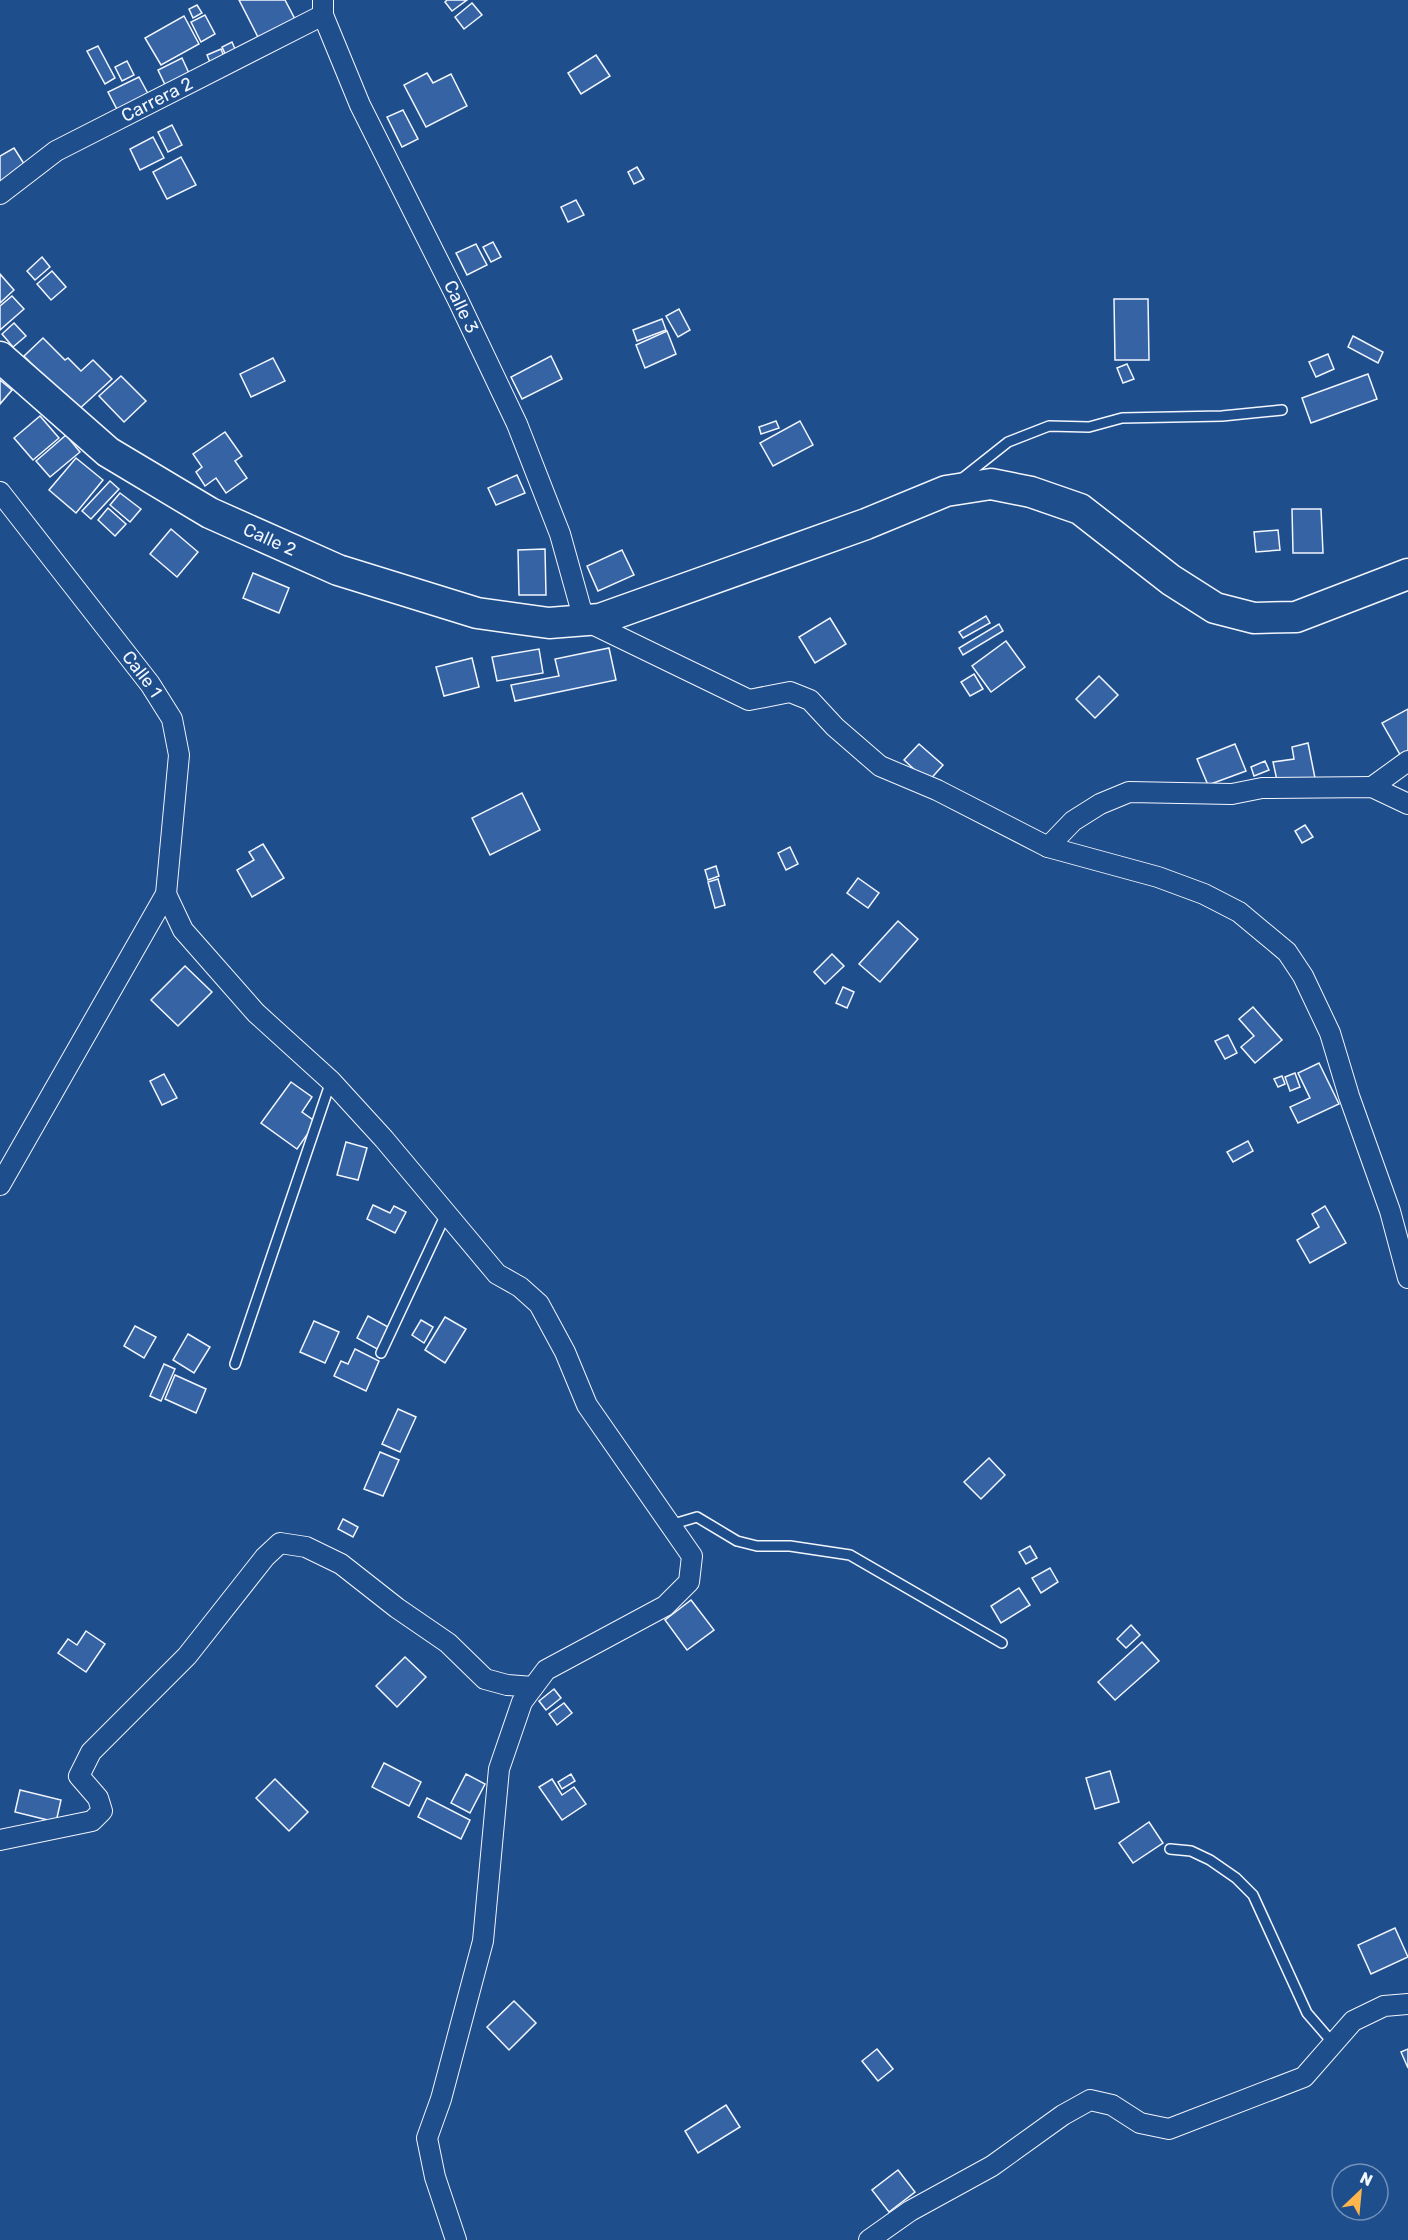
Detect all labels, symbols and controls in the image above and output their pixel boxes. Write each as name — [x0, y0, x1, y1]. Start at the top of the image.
street label: Carrera 2 — [118, 72, 196, 127]
street label: Calle 3 — [439, 277, 483, 337]
street label: Calle 2 — [240, 518, 300, 561]
street label: Calle 1 — [117, 646, 167, 702]
north arrow — [1330, 2162, 1390, 2222]
text: N — [1357, 2168, 1376, 2190]

